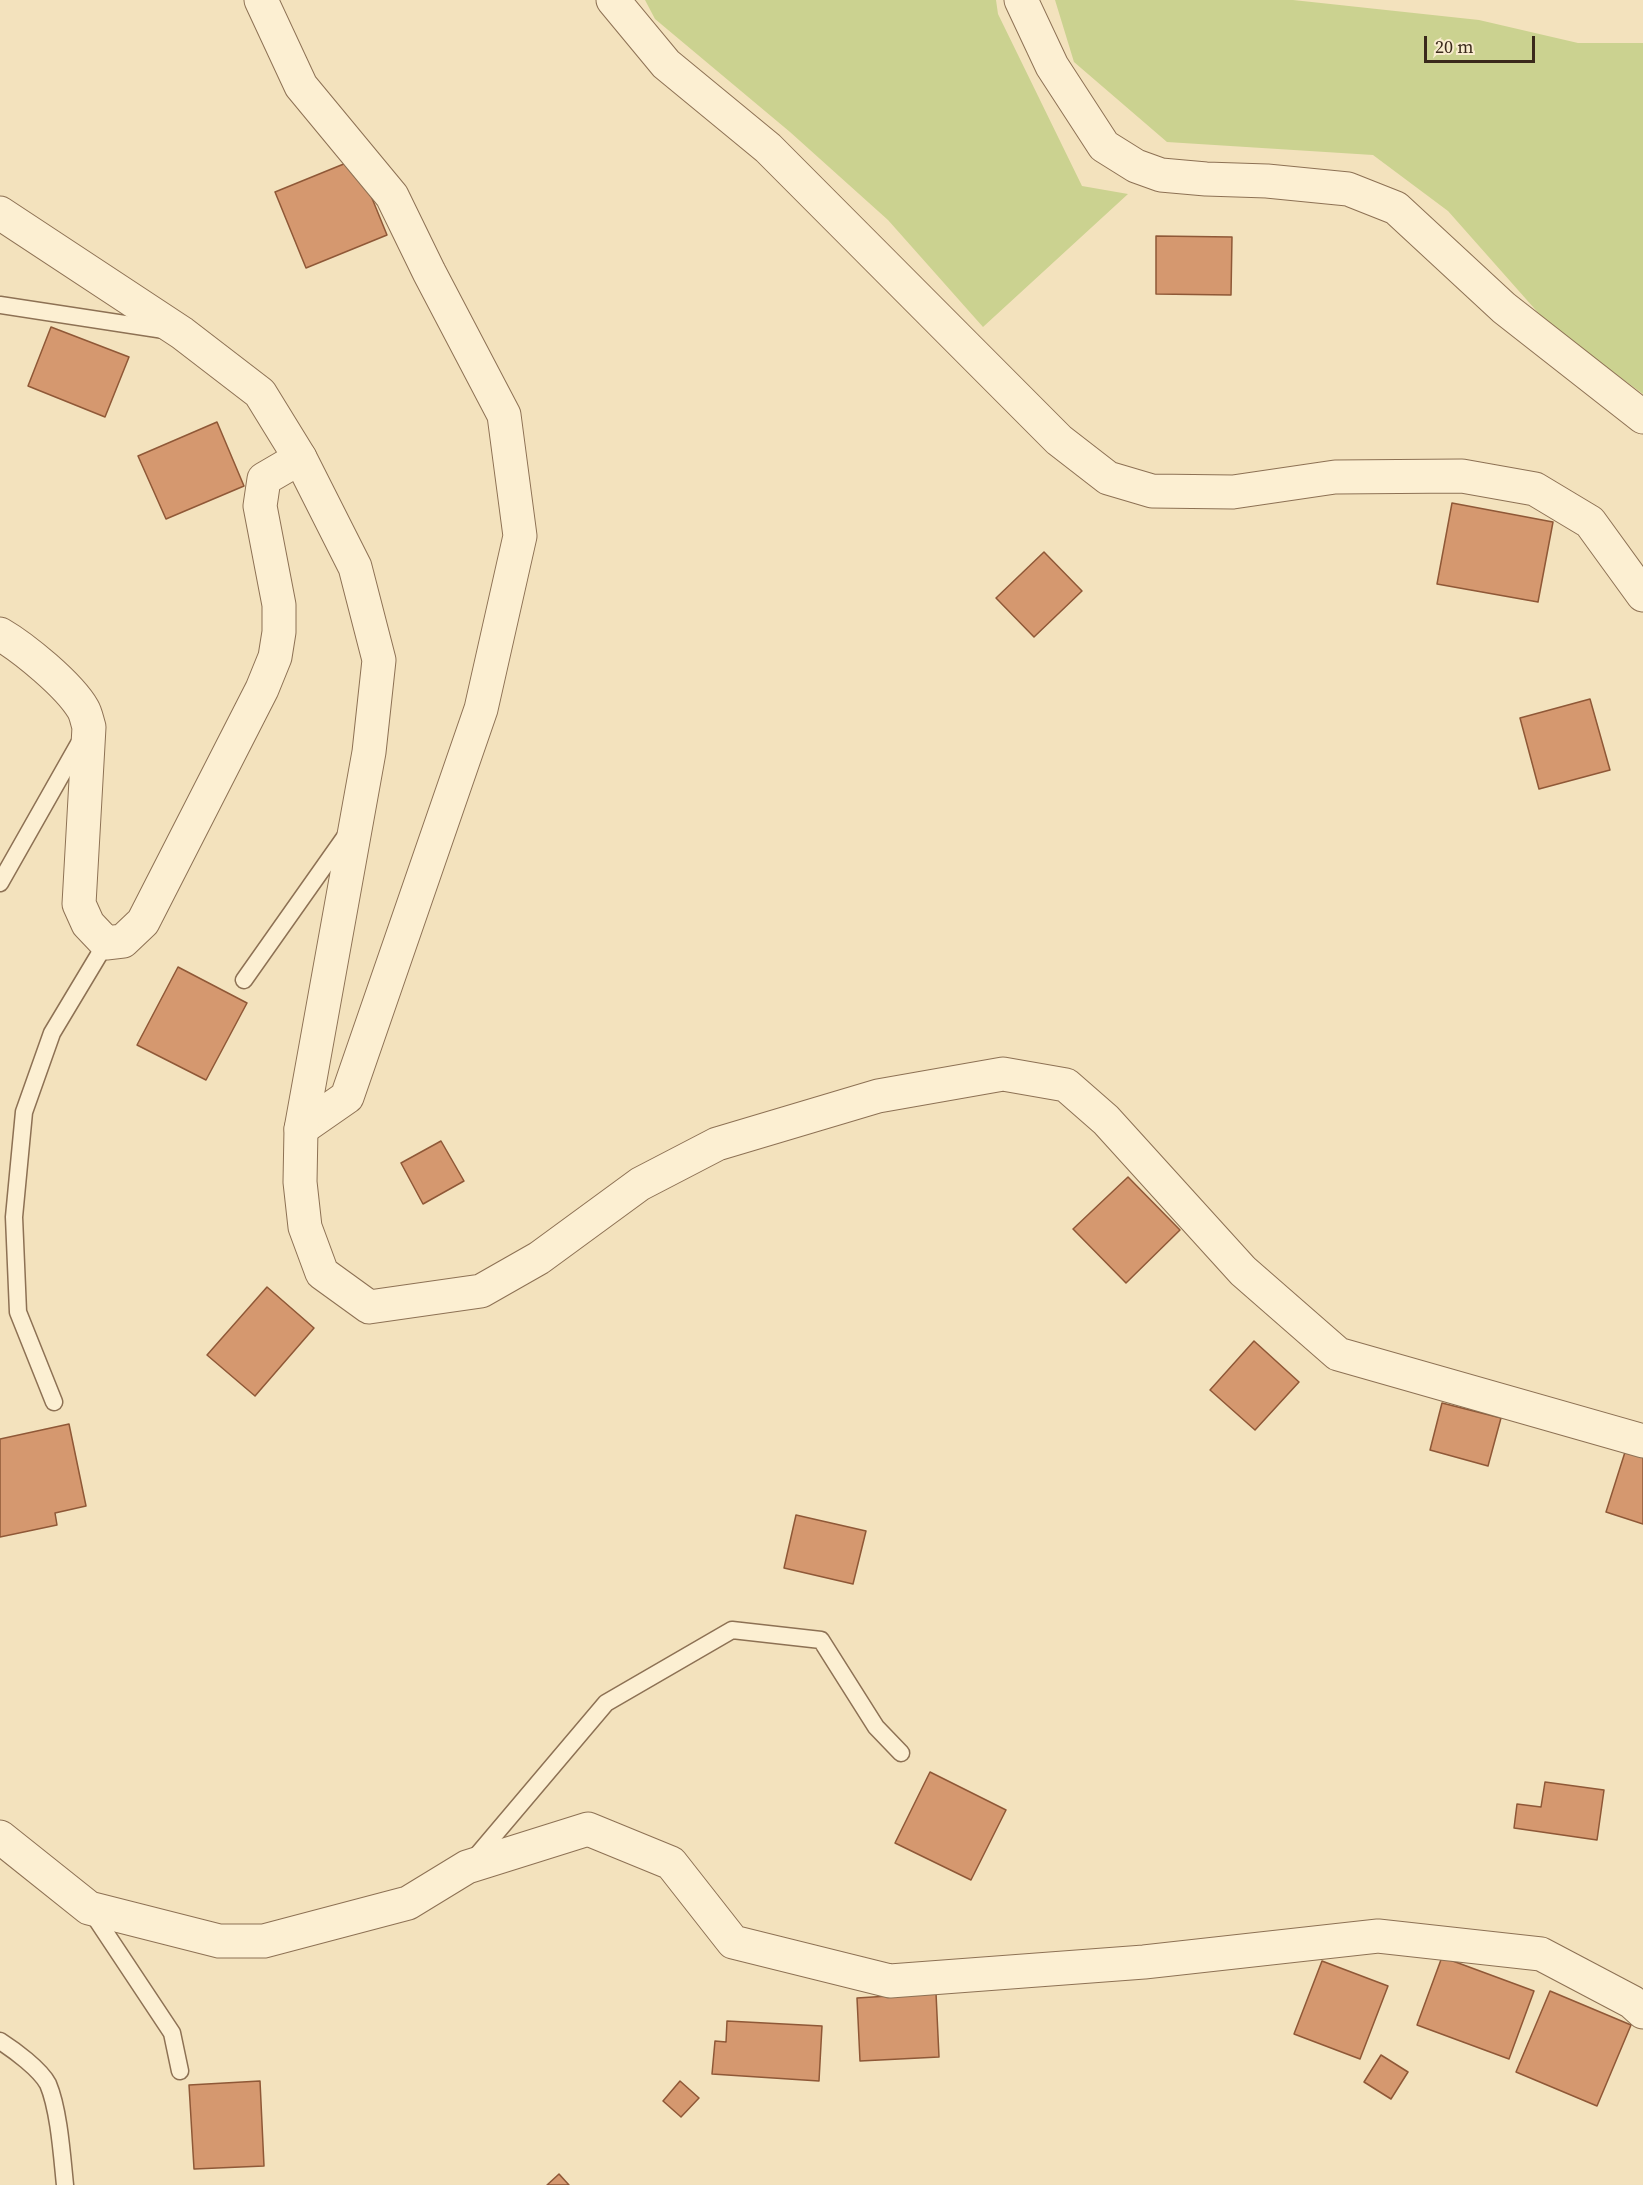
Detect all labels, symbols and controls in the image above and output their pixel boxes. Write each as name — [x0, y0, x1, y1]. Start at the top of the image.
scale bar — [1427, 24, 1538, 62]
text: 20 m — [1435, 34, 1473, 59]

